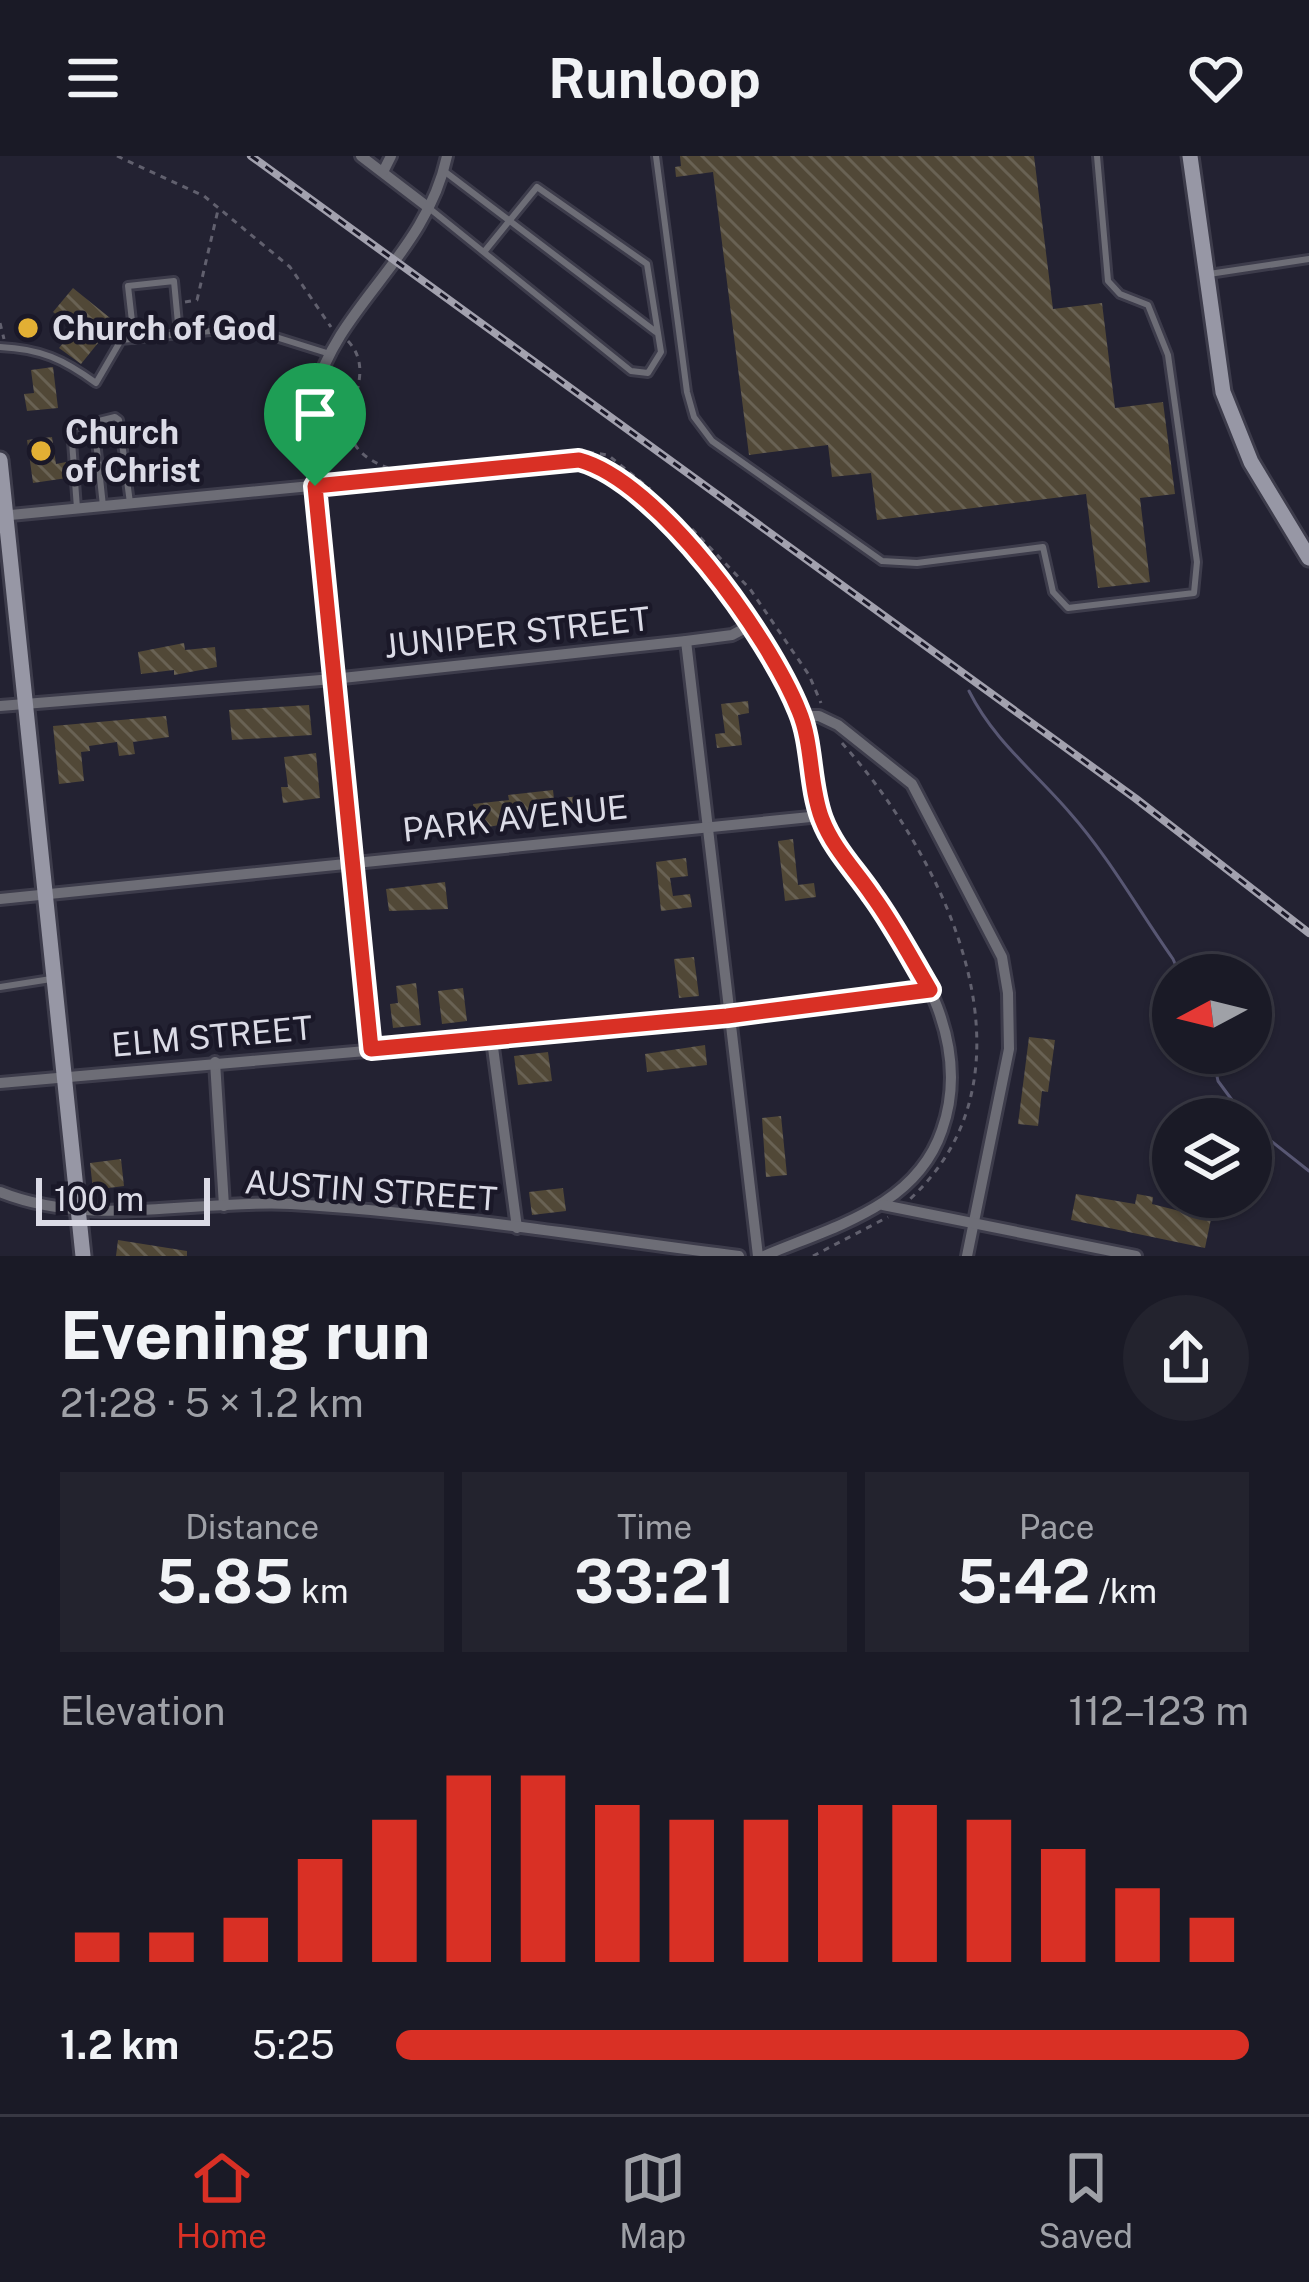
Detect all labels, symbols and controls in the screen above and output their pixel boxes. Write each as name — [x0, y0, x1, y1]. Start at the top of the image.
icon: menu — [60, 45, 126, 111]
icon: heart — [1183, 45, 1249, 111]
text: Runloop — [548, 47, 761, 110]
place label: Church of God — [52, 309, 276, 347]
marker: Church of God — [15, 315, 41, 341]
pin — [264, 363, 366, 486]
icon: arrive — [282, 381, 348, 447]
place label: Church of Christ — [65, 413, 201, 489]
marker: Church of Christ — [28, 438, 54, 464]
street label: JUNIPER STREET — [382, 599, 652, 665]
street label: PARK AVENUE — [401, 787, 629, 849]
north arrow — [1152, 954, 1272, 1074]
map controls — [1152, 954, 1272, 1218]
street label: ELM STREET — [110, 1008, 314, 1064]
button: layers — [1152, 1098, 1272, 1218]
street label: AUSTIN STREET — [243, 1162, 499, 1218]
scale bar — [36, 1172, 210, 1225]
text: 100 m — [54, 1180, 144, 1218]
button: share — [1123, 1295, 1249, 1421]
text: Evening run — [60, 1296, 431, 1374]
text: 21:28 · 5 × 1.2 km — [60, 1380, 364, 1426]
text: Distance — [185, 1508, 319, 1546]
text: Time — [617, 1508, 692, 1546]
text: Pace — [1019, 1508, 1095, 1546]
text: 5.85 — [156, 1546, 293, 1617]
text: 33:21 — [574, 1546, 735, 1617]
text: 5:42 — [957, 1546, 1090, 1617]
text: km — [293, 1572, 348, 1610]
text: /km — [1090, 1572, 1157, 1610]
text: Elevation — [60, 1688, 226, 1734]
text: 112–123 m — [1068, 1688, 1249, 1734]
text: 1.2 km — [60, 2022, 179, 2068]
text: 5:25 — [252, 2022, 335, 2068]
tab: Home — [176, 2145, 267, 2255]
tab: Map — [619, 2145, 686, 2255]
tab: Saved — [1038, 2145, 1133, 2255]

